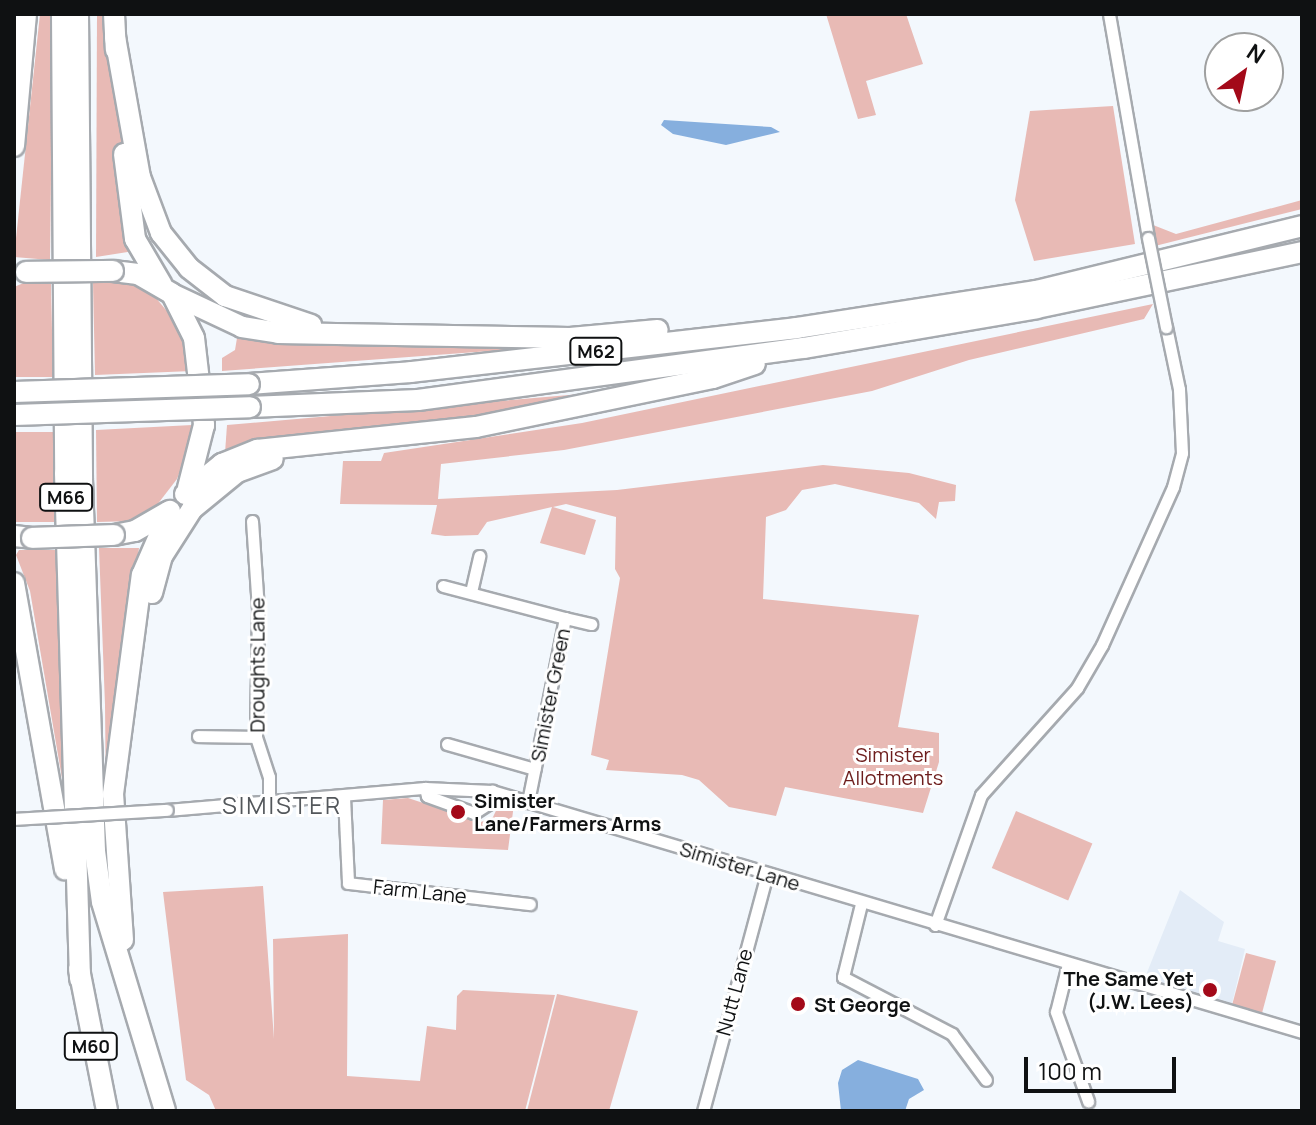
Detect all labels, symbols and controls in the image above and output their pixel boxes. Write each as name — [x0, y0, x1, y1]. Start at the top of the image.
north arrow — [1204, 32, 1284, 112]
text: N — [1241, 37, 1271, 70]
road number: M62 — [568, 337, 624, 365]
road number: M66 — [38, 483, 94, 511]
street label: Droughts Lane — [245, 597, 269, 733]
street label: Simister Green — [525, 626, 575, 764]
park label: Simister Allotments — [843, 743, 943, 790]
place label: Simister Lane/Farmers Arms — [474, 788, 661, 835]
district label: SIMISTER — [222, 791, 342, 819]
marker: Simister Lane/Farmers Arms — [449, 803, 467, 821]
street label: Simister Lane — [677, 836, 803, 896]
street label: Farm Lane — [372, 874, 468, 908]
street label: Nutt Lane — [711, 946, 757, 1038]
place label: The Same Yet (J.W. Lees) — [1063, 966, 1194, 1013]
marker: The Same Yet (J.W. Lees) — [1201, 981, 1219, 999]
place label: St George — [814, 992, 911, 1016]
marker: St George — [789, 995, 807, 1013]
road number: M60 — [63, 1032, 119, 1060]
scale bar — [1028, 1041, 1180, 1091]
text: 100 m — [1038, 1054, 1102, 1087]

